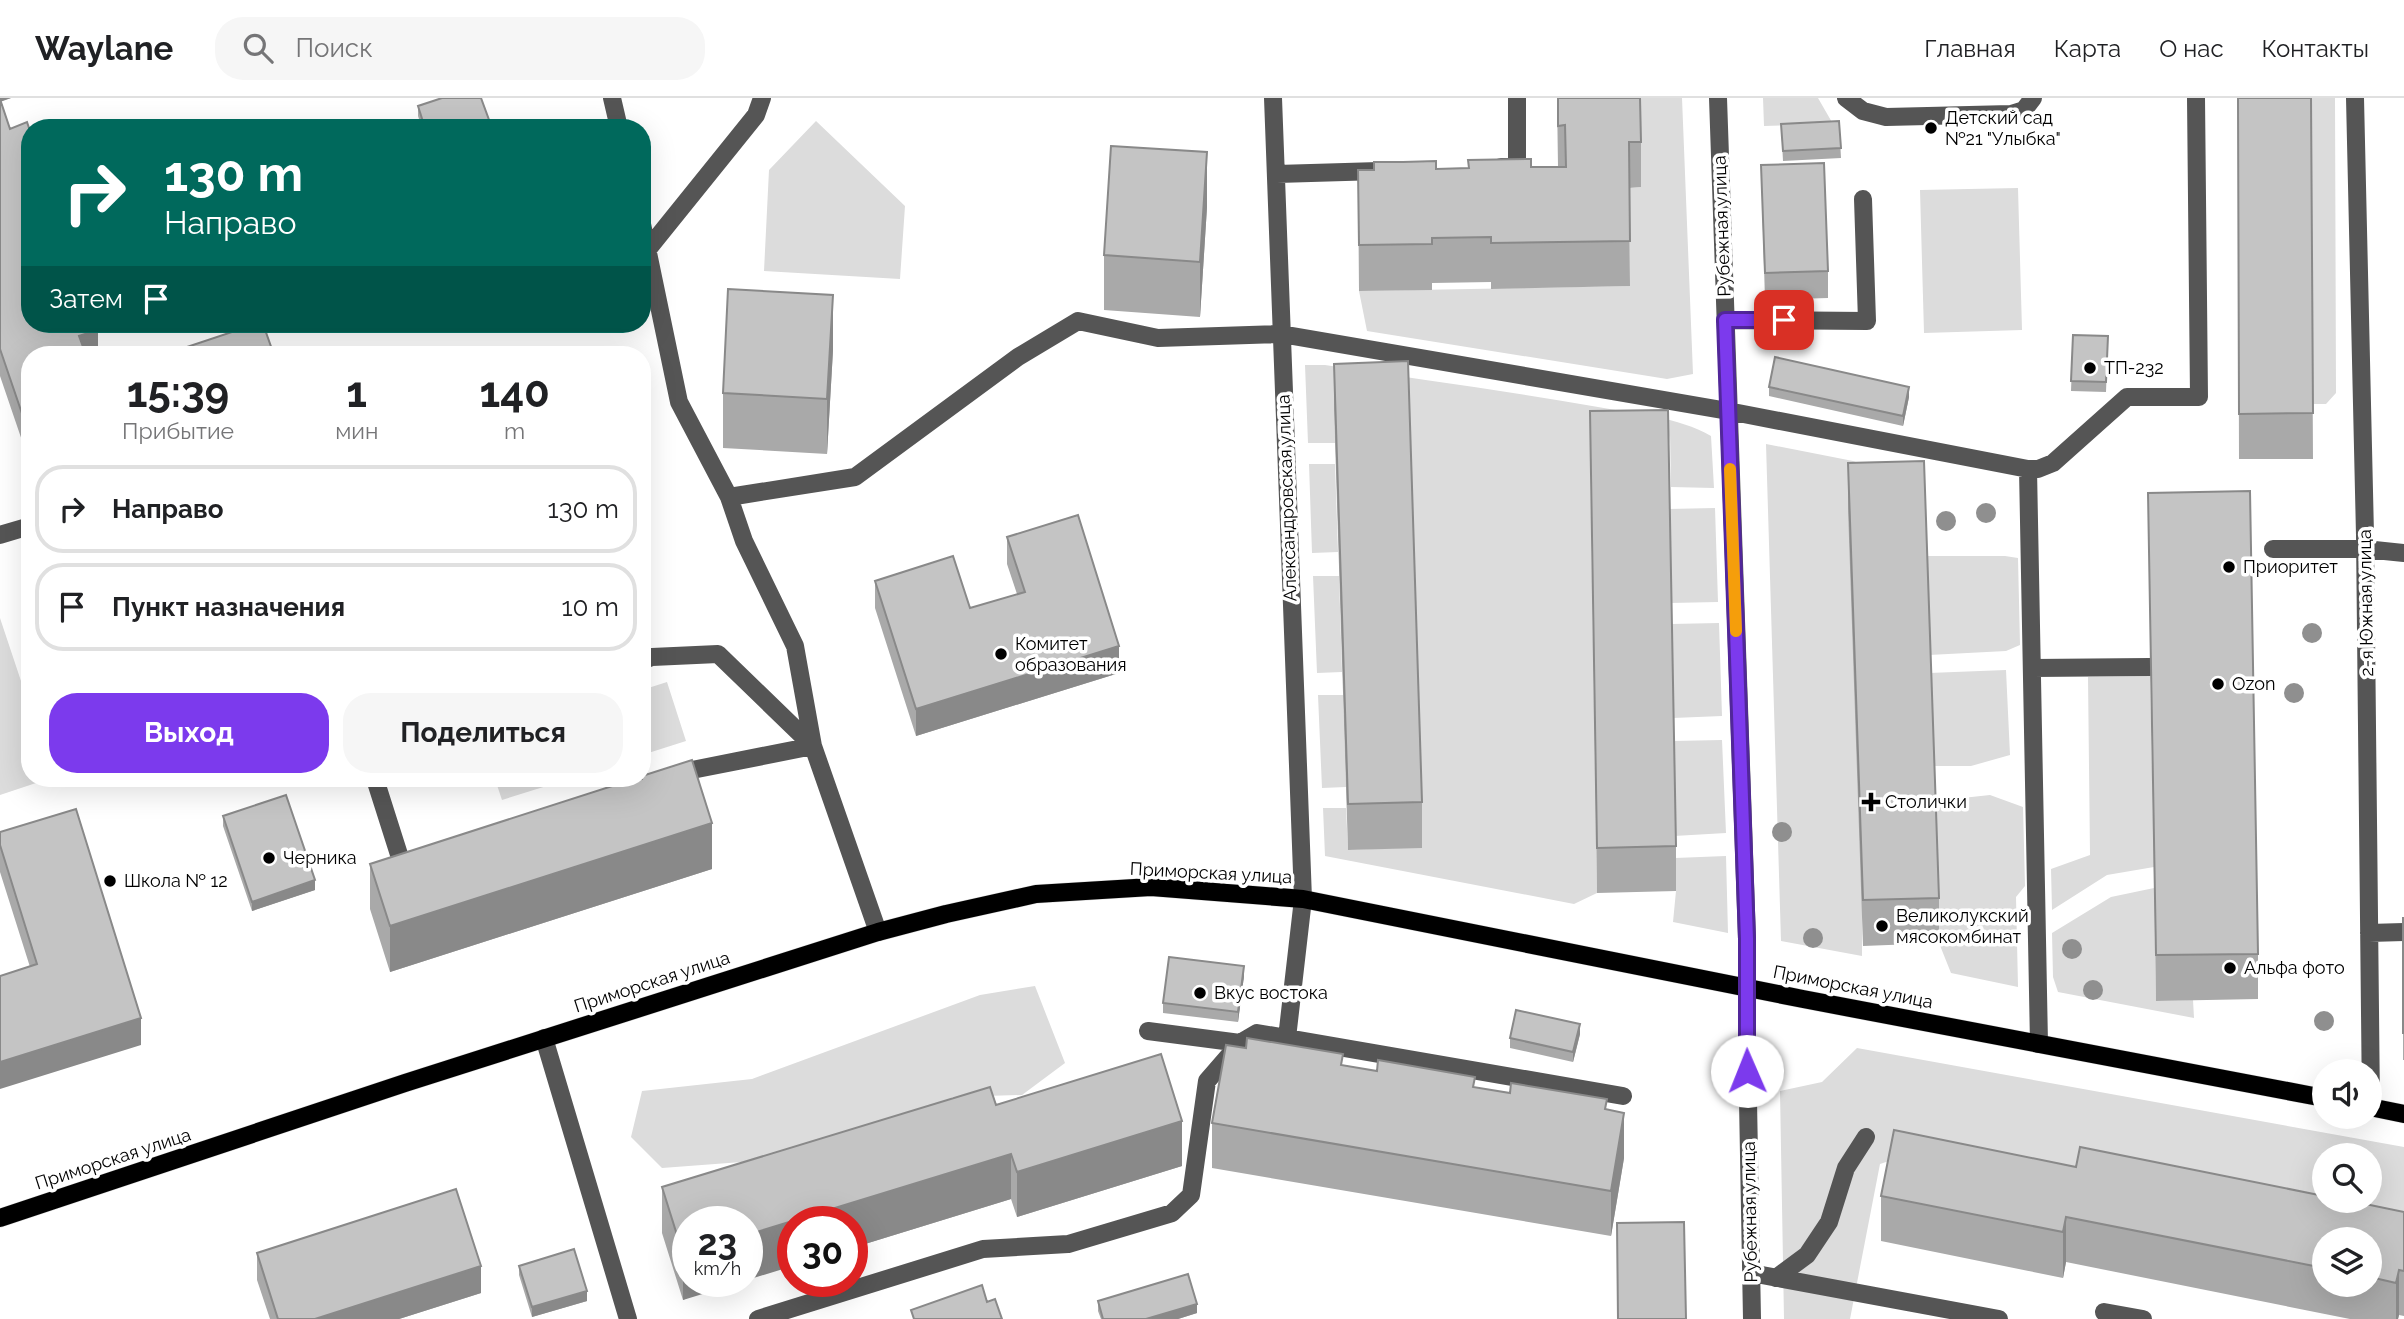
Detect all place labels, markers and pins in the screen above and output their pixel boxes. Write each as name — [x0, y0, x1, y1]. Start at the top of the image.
place label: Детский сад №21 "Улыбка" — [1945, 107, 2061, 149]
marker: Детский сад №21 "Улыбка" — [1923, 120, 1939, 136]
pin — [1754, 290, 1814, 350]
place label: ТП-232 — [2104, 357, 2164, 378]
marker: ТП-232 — [2082, 360, 2098, 376]
place label: Приоритет — [2243, 556, 2338, 577]
marker: Приоритет — [2221, 559, 2237, 575]
place label: Комитет образования — [1015, 633, 1127, 675]
marker: Комитет образования — [993, 646, 1009, 662]
place label: Ozon — [2232, 673, 2275, 694]
marker: Ozon — [2210, 676, 2226, 692]
place label: Столички — [1885, 791, 1967, 812]
marker: Столички — [1863, 794, 1879, 810]
place label: Черника — [283, 847, 357, 868]
marker: Черника — [261, 850, 277, 866]
place label: Школа № 12 — [124, 870, 228, 891]
marker: Школа № 12 — [102, 873, 118, 889]
place label: Великолукский мясокомбинат — [1896, 905, 2029, 947]
marker: Великолукский мясокомбинат — [1874, 918, 1890, 934]
place label: Альфа фото — [2244, 957, 2345, 978]
marker: Альфа фото — [2222, 960, 2238, 976]
place label: Вкус востока — [1214, 982, 1328, 1003]
marker: Вкус востока — [1192, 985, 1208, 1001]

